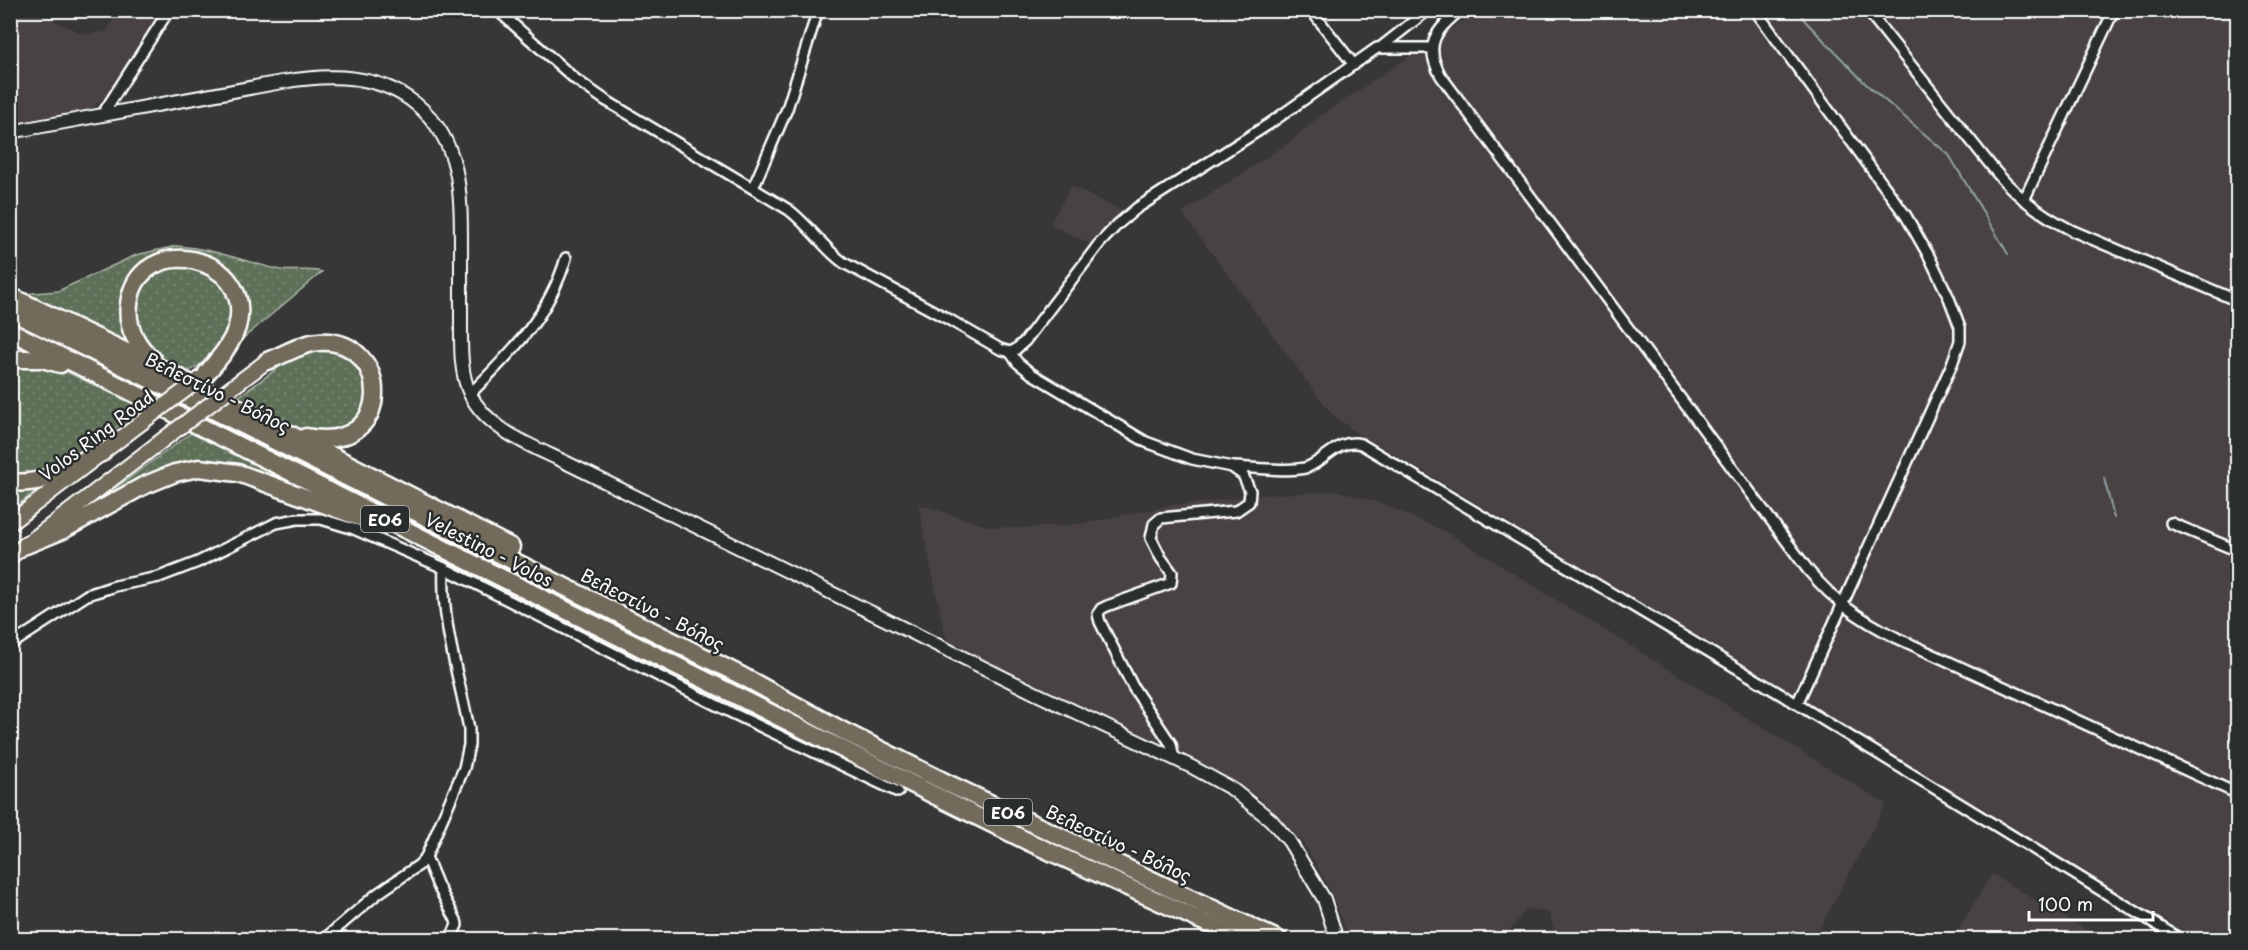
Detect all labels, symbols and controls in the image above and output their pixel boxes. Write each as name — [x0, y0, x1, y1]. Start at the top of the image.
street label: Βελεστίνο - Βόλος — [141, 345, 295, 439]
street label: Volos Ring Road — [33, 383, 159, 487]
street label: Velestino - Volos — [420, 505, 558, 593]
road number: ΕΟ6 — [361, 506, 409, 532]
street label: Βελεστίνο - Βόλος — [576, 561, 730, 657]
street label: Βελεστίνο - Βόλος — [1042, 797, 1196, 889]
road number: ΕΟ6 — [984, 799, 1032, 825]
scale bar — [2029, 884, 2154, 922]
text: 100 m — [2038, 890, 2093, 917]

